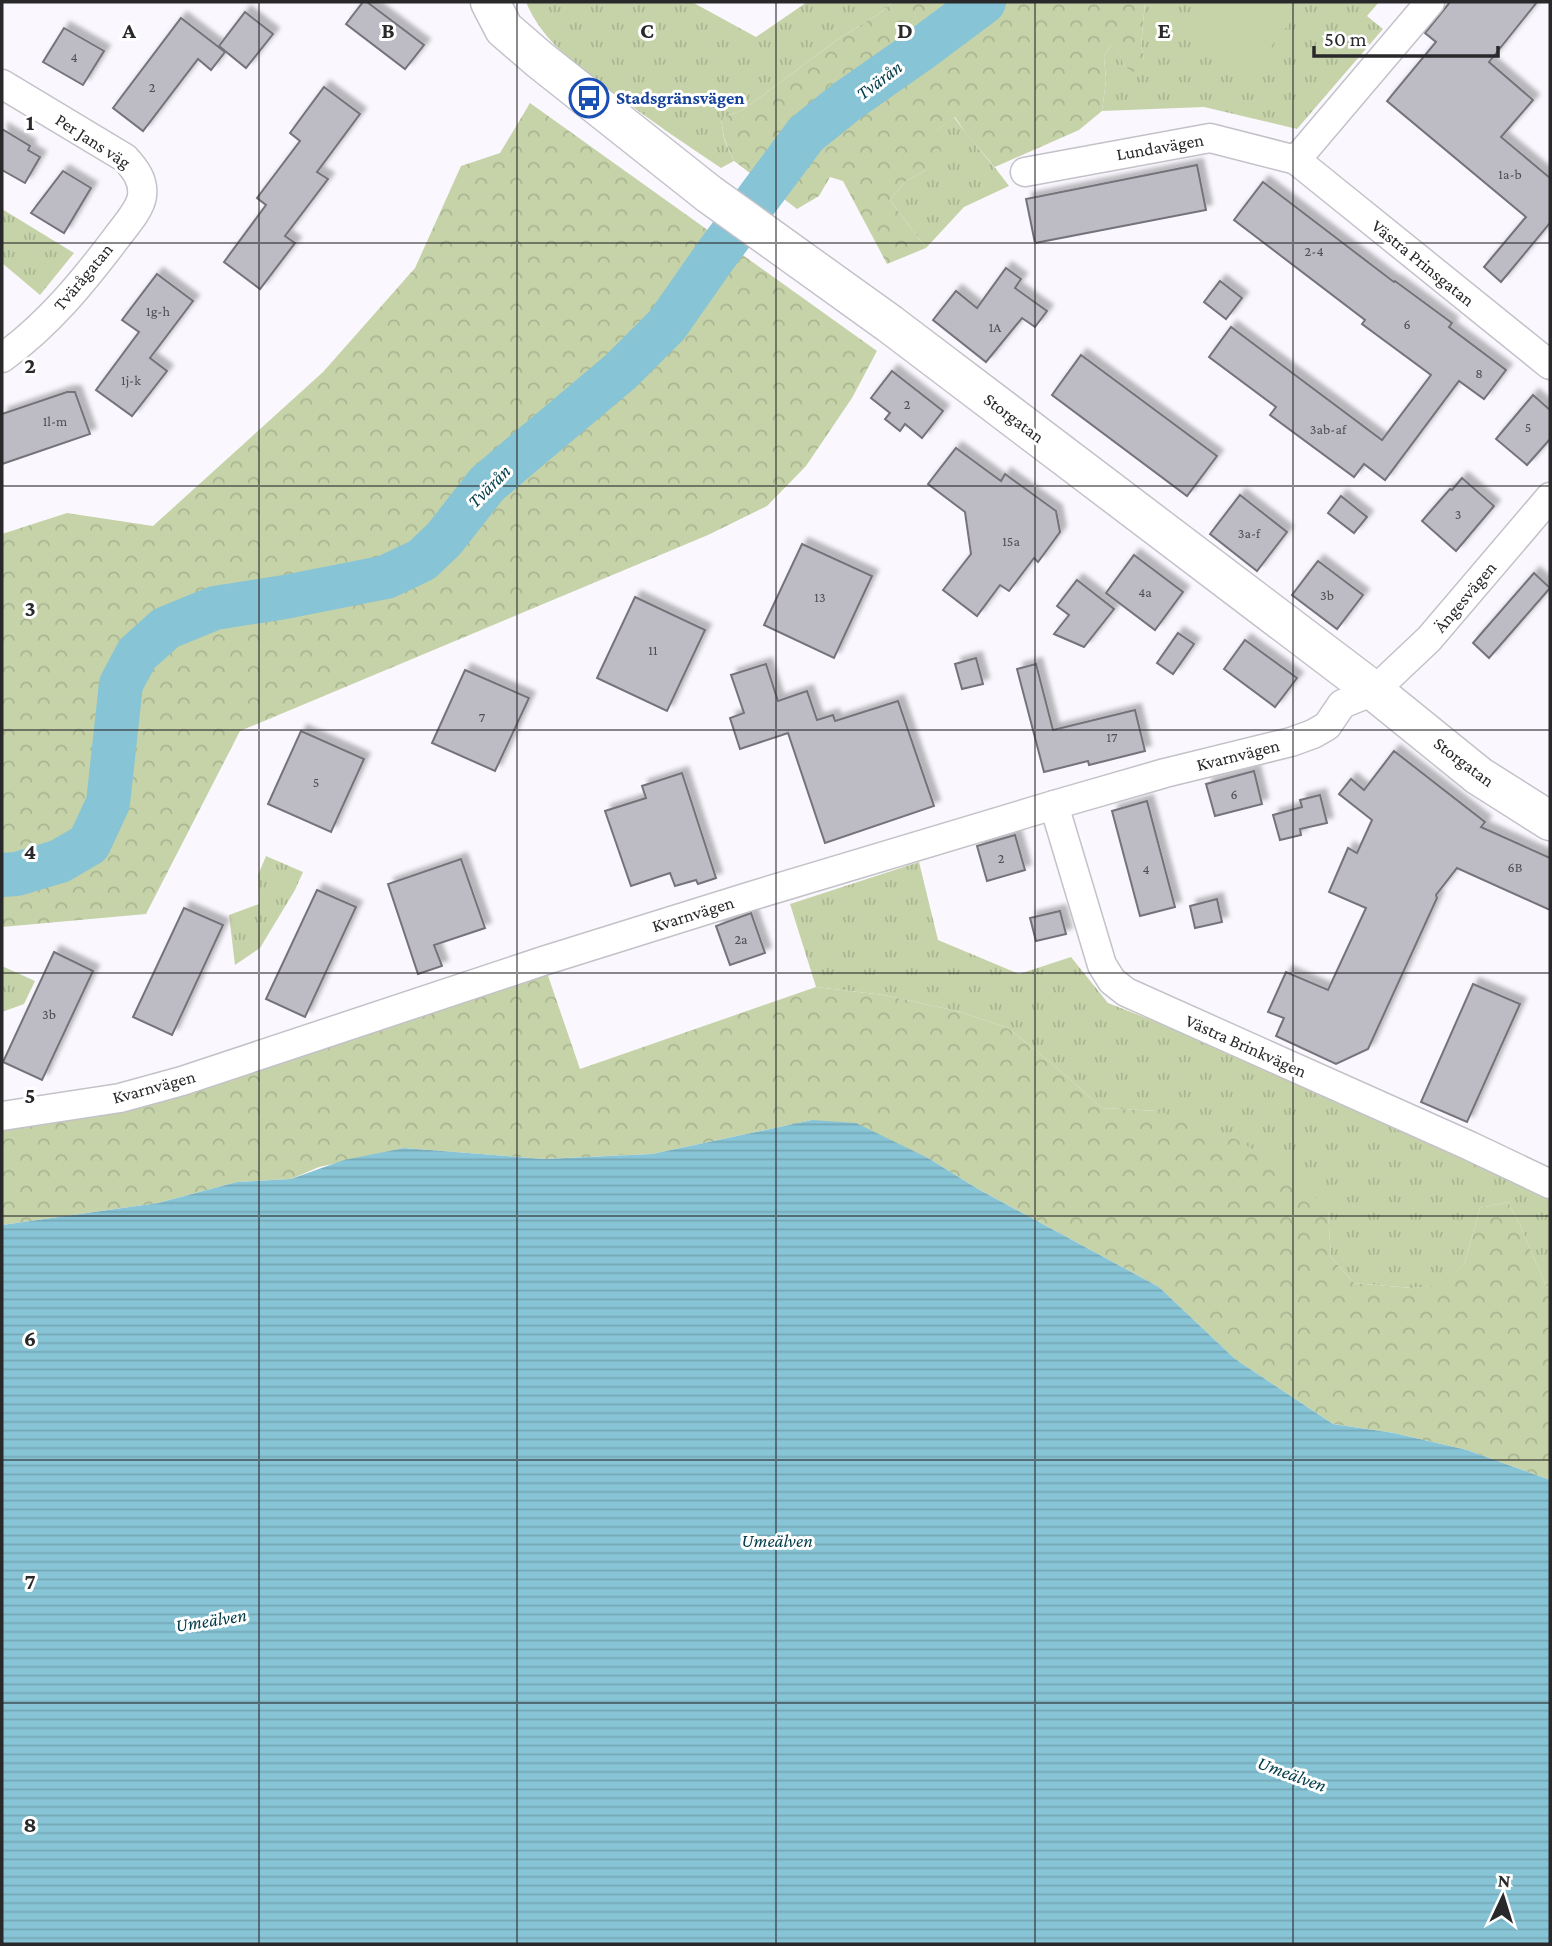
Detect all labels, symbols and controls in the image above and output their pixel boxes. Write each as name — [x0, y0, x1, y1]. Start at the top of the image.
scale bar — [1314, 14, 1498, 58]
text: A — [121, 17, 136, 43]
text: B — [381, 17, 395, 43]
text: C — [640, 17, 654, 43]
text: D — [897, 17, 913, 43]
text: E — [1157, 17, 1171, 43]
text: 50 m — [1324, 27, 1367, 51]
house number: 4 — [70, 49, 78, 65]
water label: Tvärån — [852, 56, 906, 104]
bus stop icon: Stadsgränsvägen — [568, 77, 610, 119]
house number: 2 — [149, 79, 156, 95]
place label: Stadsgränsvägen — [616, 88, 745, 108]
text: 1 — [26, 109, 35, 135]
street label: Per Jans väg — [52, 109, 134, 173]
street label: Lundavägen — [1115, 129, 1206, 165]
house number: 1a-b — [1498, 166, 1522, 182]
street label: Västra Prinsgatan — [1368, 215, 1479, 311]
street label: Tvärågatan — [49, 239, 117, 315]
house number: 2-4 — [1304, 243, 1324, 259]
house number: 1g-h — [146, 303, 170, 319]
house number: 6 — [1403, 316, 1411, 332]
house number: 1A — [989, 319, 1001, 335]
text: 2 — [24, 352, 36, 378]
house number: 8 — [1475, 365, 1483, 381]
house number: 1j-k — [121, 372, 141, 389]
street label: Storgatan — [980, 389, 1048, 447]
house number: 2 — [904, 396, 911, 412]
house number: 1l-m — [43, 413, 67, 429]
house number: 5 — [1525, 419, 1531, 435]
house number: 3ab-af — [1310, 421, 1347, 437]
water label: Tvärån — [463, 460, 515, 512]
house number: 3 — [1455, 506, 1461, 522]
house number: 3a-f — [1238, 525, 1261, 541]
house number: 15a — [1002, 533, 1020, 549]
street label: Ängesvägen — [1430, 557, 1501, 636]
house number: 4a — [1138, 584, 1152, 600]
house number: 3b — [1320, 587, 1334, 603]
house number: 13 — [814, 589, 826, 605]
text: 3 — [24, 595, 36, 621]
house number: 11 — [648, 642, 658, 658]
house number: 7 — [479, 709, 486, 725]
house number: 17 — [1106, 729, 1118, 745]
street label: Storgatan — [1430, 733, 1498, 791]
street label: Kvarnvägen — [1194, 735, 1282, 775]
house number: 5 — [313, 774, 319, 790]
house number: 6 — [1230, 786, 1238, 802]
text: 4 — [24, 838, 36, 864]
house number: 2 — [998, 850, 1005, 866]
house number: 6B — [1508, 859, 1523, 875]
house number: 4 — [1142, 861, 1150, 877]
street label: Kvarnvägen — [649, 892, 737, 936]
house number: 2a — [734, 931, 748, 947]
house number: 3b — [42, 1006, 56, 1022]
street label: Västra Brinkvägen — [1182, 1010, 1310, 1082]
street label: Kvarnvägen — [110, 1066, 198, 1108]
text: 5 — [24, 1082, 36, 1108]
text: 6 — [24, 1325, 36, 1351]
water label: Umeälven — [741, 1530, 813, 1551]
text: 7 — [24, 1568, 36, 1594]
water label: Umeälven — [174, 1604, 248, 1636]
water label: Umeälven — [1255, 1752, 1329, 1796]
text: 8 — [23, 1811, 37, 1837]
north arrow — [1468, 1862, 1538, 1932]
text: N — [1497, 1870, 1511, 1891]

